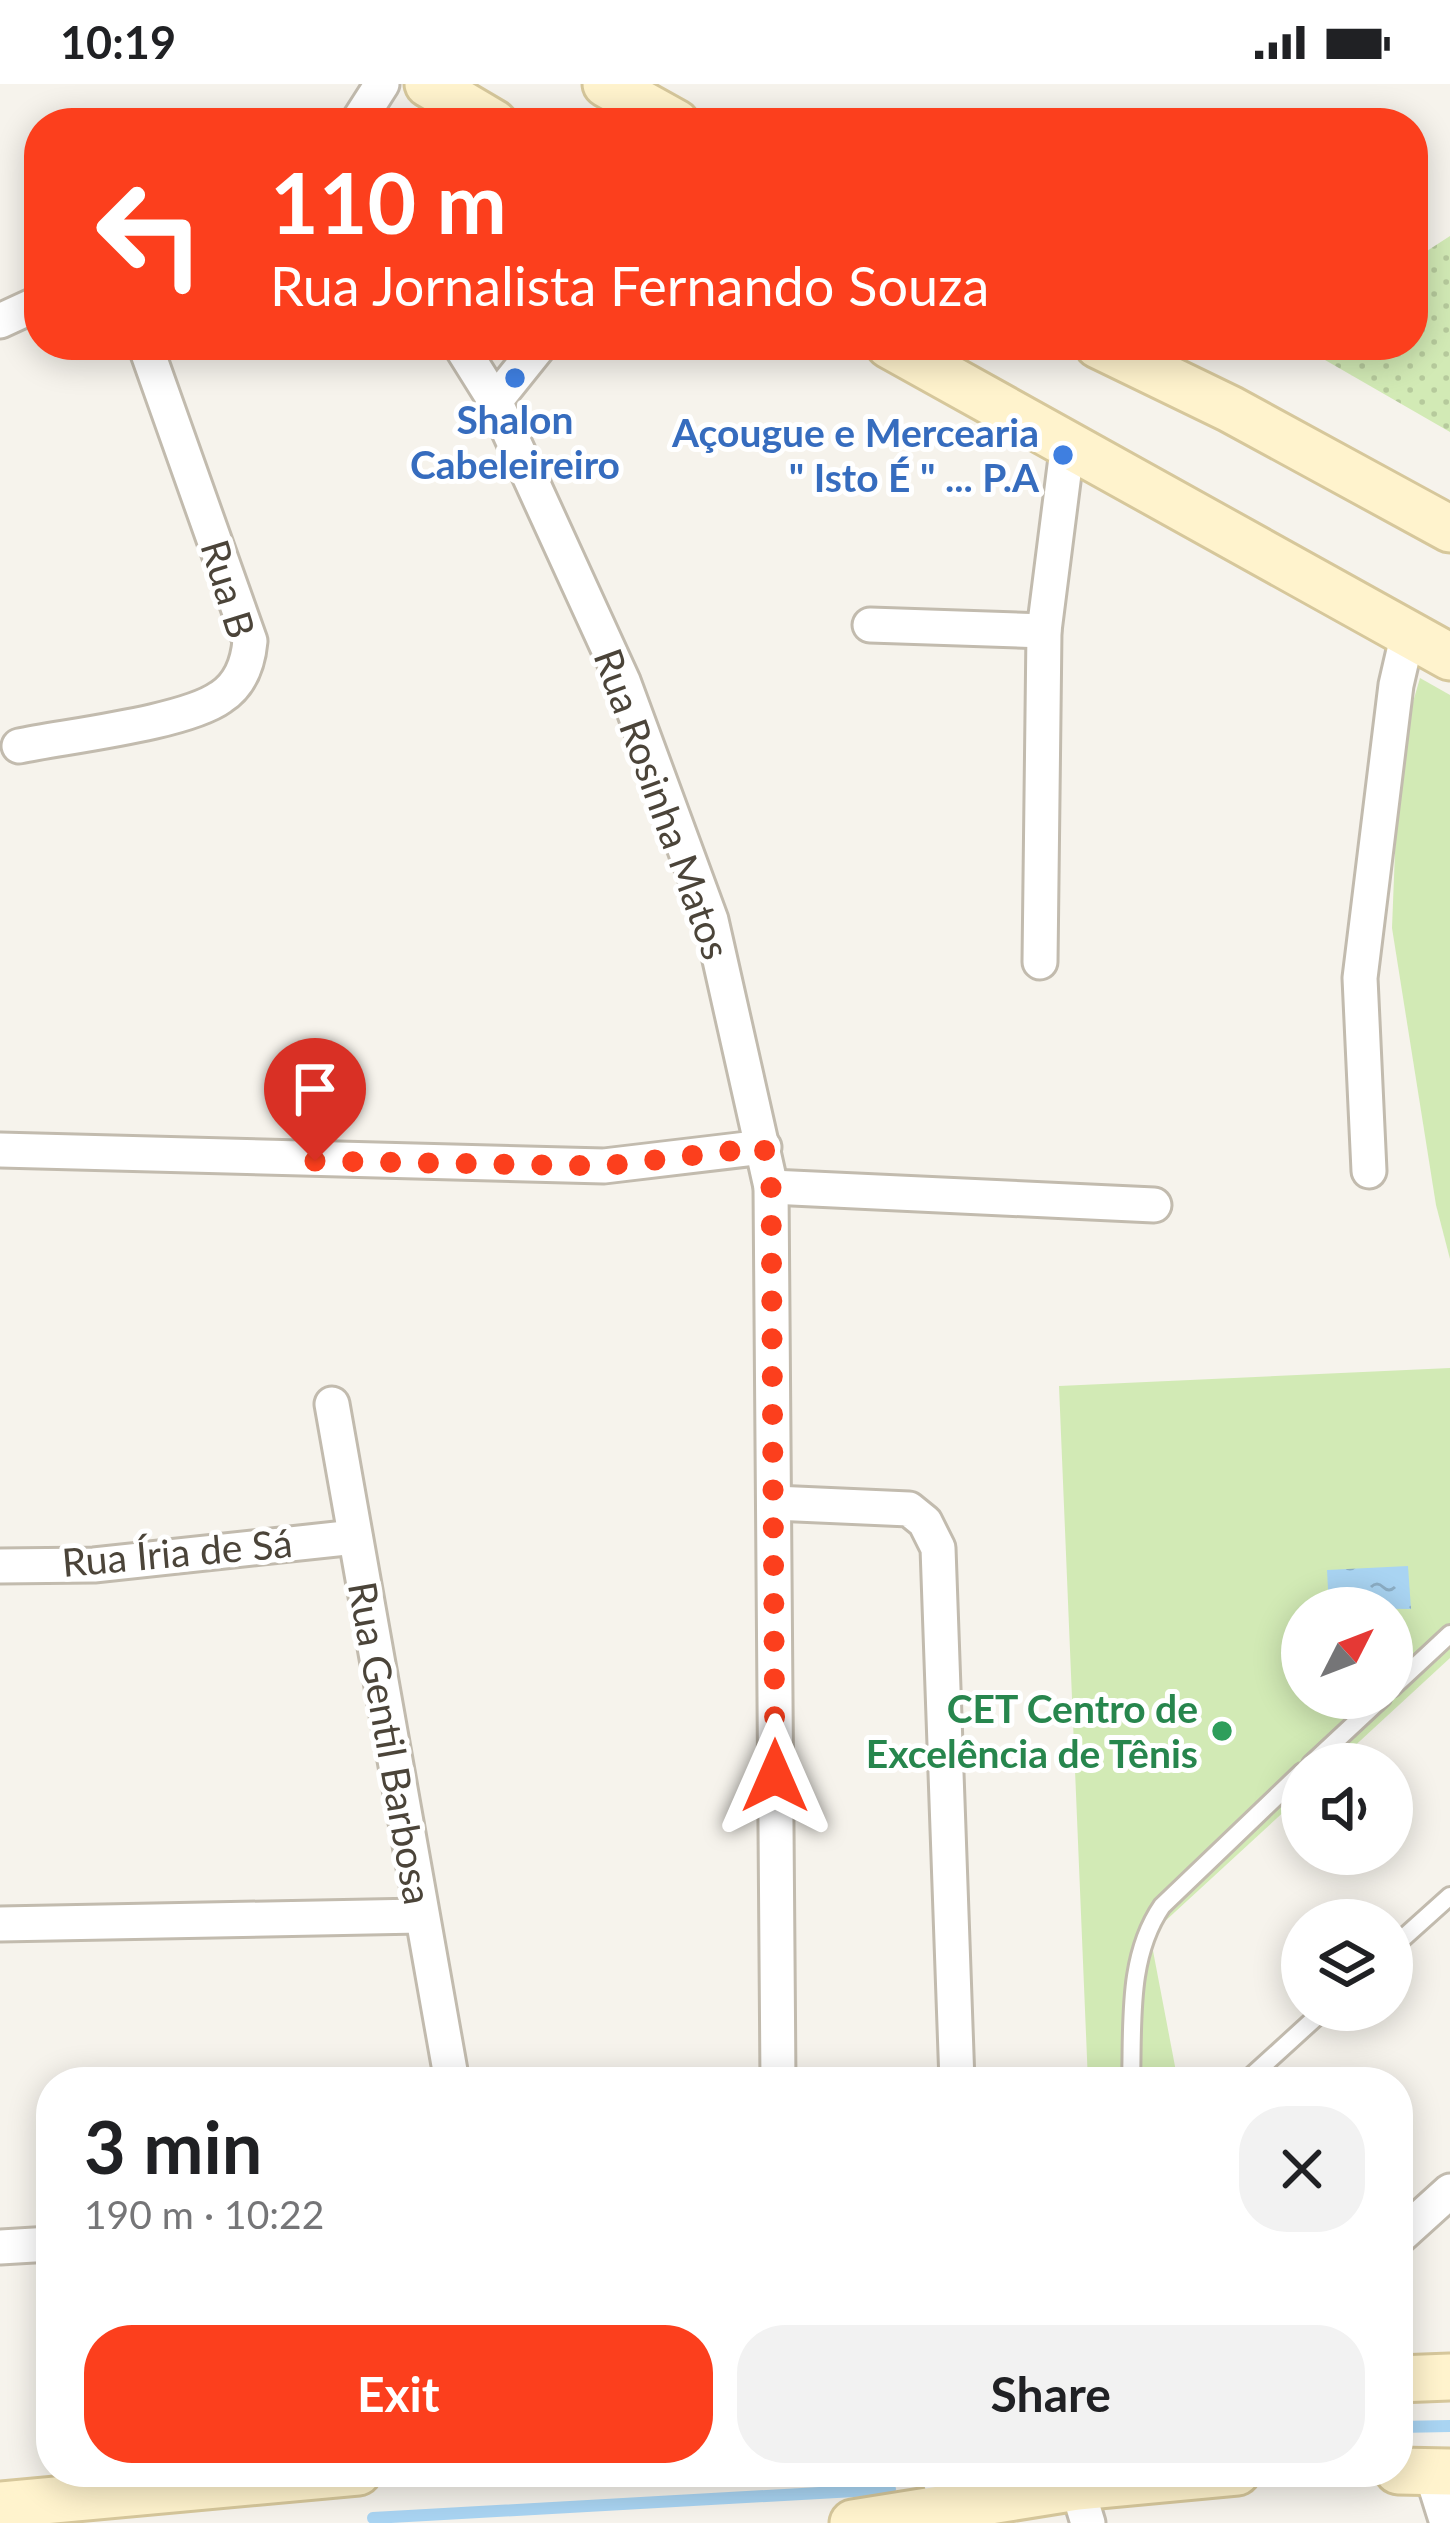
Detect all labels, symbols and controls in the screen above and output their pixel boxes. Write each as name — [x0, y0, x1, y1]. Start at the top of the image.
text: 10:19 — [60, 15, 176, 69]
text: 110 m — [270, 151, 507, 252]
icon: left — [72, 156, 228, 312]
text: Rua Jornalista Fernando Souza — [270, 253, 989, 318]
marker: Shalon Cabeleireiro — [502, 365, 528, 391]
place label: Shalon Cabeleireiro — [410, 396, 620, 487]
place label: Açougue e Mercearia " Isto É " ... P.A — [671, 409, 1040, 500]
marker: Açougue e Mercearia " Isto É " ... P.A — [1050, 442, 1076, 468]
street label: Rua B — [192, 534, 266, 643]
street label: Rua Rosinha Matos — [585, 642, 740, 965]
pin — [264, 1038, 366, 1161]
icon: arrive — [282, 1056, 348, 1122]
street label: Rua Íria de Sá — [60, 1519, 294, 1585]
street label: Rua Gentil Barbosa — [340, 1578, 442, 1908]
north arrow — [1281, 1587, 1413, 1719]
map controls — [1281, 1587, 1413, 2031]
place label: CET Centro de Excelência de Tênis — [866, 1685, 1198, 1776]
position arrow — [712, 1713, 838, 1839]
marker: CET Centro de Excelência de Tênis — [1209, 1718, 1235, 1744]
button: sound — [1281, 1743, 1413, 1875]
button: layers — [1281, 1899, 1413, 2031]
text: 3 min — [84, 2103, 262, 2189]
button: close — [1239, 2106, 1365, 2232]
text: 190 m · 10:22 — [84, 2191, 324, 2237]
button: Exit — [84, 2325, 713, 2463]
button: Share — [737, 2325, 1365, 2463]

